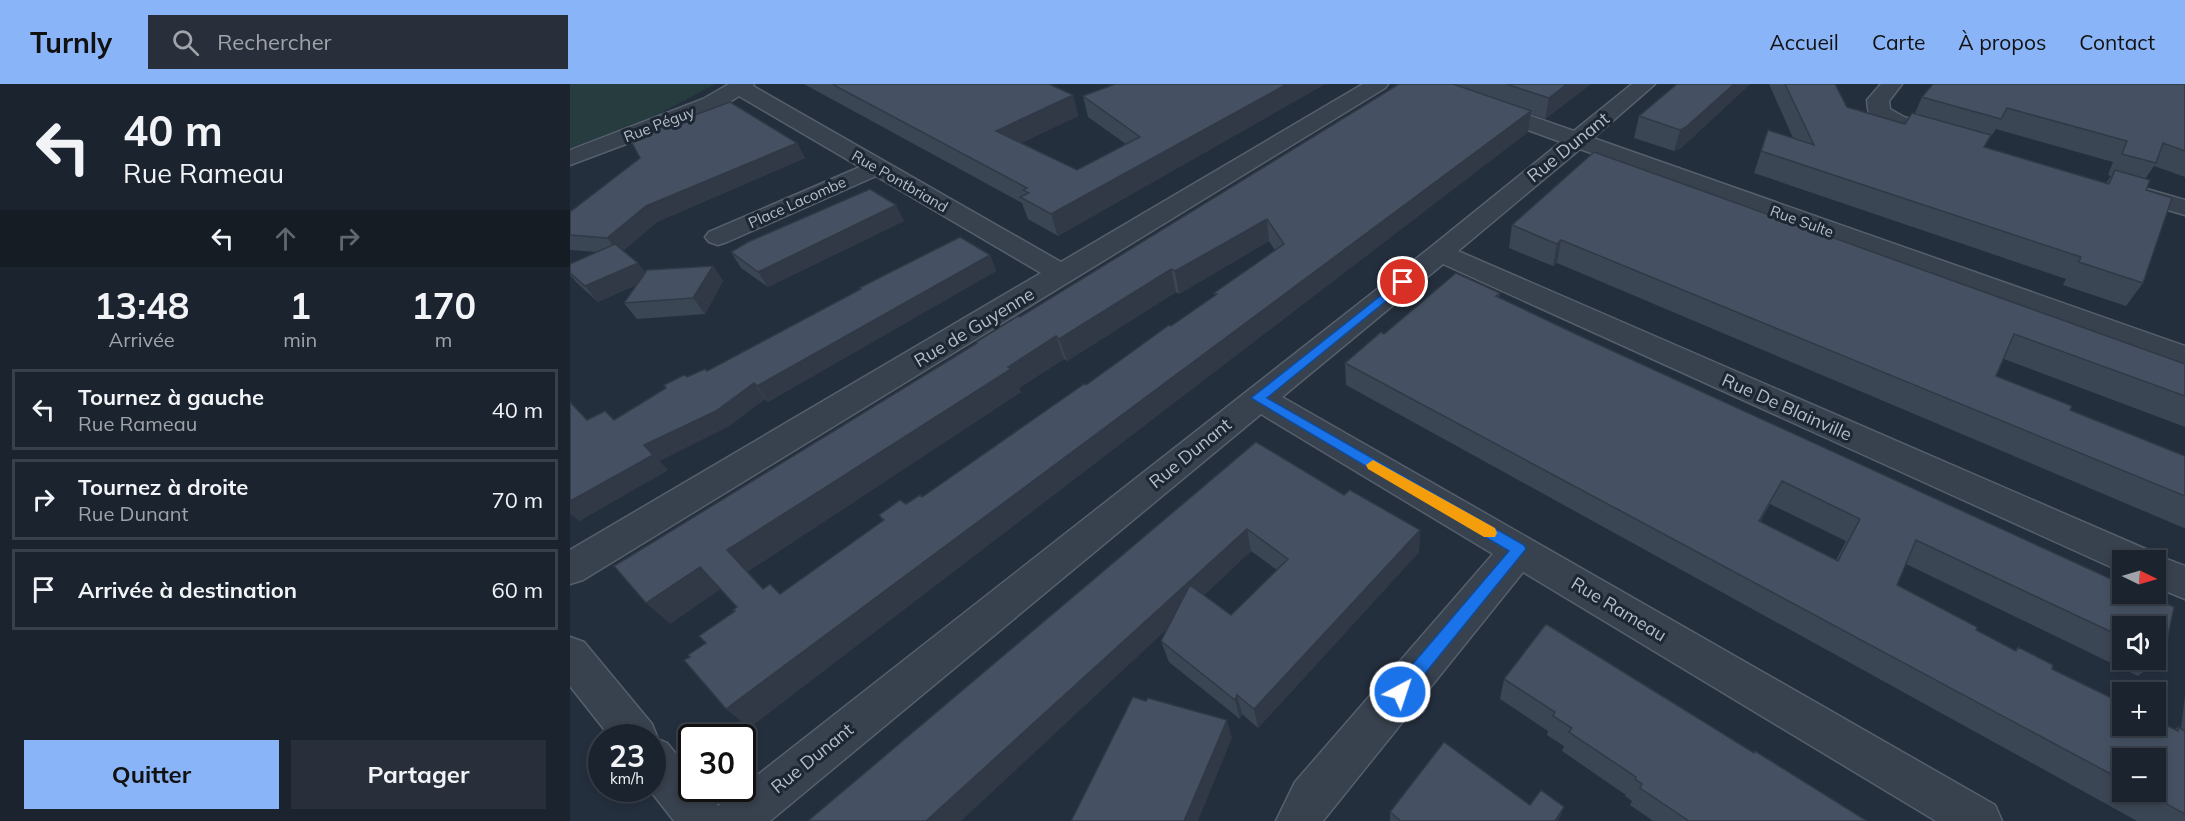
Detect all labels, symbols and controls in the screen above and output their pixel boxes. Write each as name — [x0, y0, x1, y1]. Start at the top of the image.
search box — [148, 15, 568, 69]
text: Turnly — [30, 25, 112, 60]
icon: search — [169, 26, 202, 59]
text: Rechercher — [217, 28, 332, 56]
text: Accueil — [1769, 29, 1839, 55]
text: Carte — [1872, 29, 1925, 55]
text: À propos — [1958, 29, 2046, 55]
text: Contact — [2079, 29, 2155, 55]
street label: Rue Péguy — [621, 102, 697, 146]
text: 40 m — [123, 104, 223, 157]
street label: Rue Dunant — [1522, 107, 1614, 187]
icon: left — [24, 108, 102, 186]
street label: Rue Pontbriand — [849, 146, 951, 216]
text: Rue Rameau — [123, 156, 284, 190]
street label: Place Lacombe — [745, 172, 849, 232]
street label: Rue Sulte — [1768, 201, 1836, 241]
icon: left — [206, 222, 239, 255]
icon: ahead — [269, 222, 302, 255]
icon: right — [332, 222, 365, 255]
pin — [1377, 256, 1428, 307]
icon: arrive — [1386, 265, 1419, 298]
street label: Rue de Guyenne — [910, 282, 1038, 372]
text: 13:48 — [94, 283, 189, 328]
text: 1 — [289, 283, 311, 328]
text: 170 — [411, 283, 476, 328]
text: Arrivée — [109, 327, 175, 352]
text: min — [283, 327, 317, 352]
text: m — [435, 327, 452, 352]
street label: Rue De Blainville — [1719, 368, 1855, 446]
text: Tournez à gauche — [78, 383, 264, 411]
icon: left — [27, 393, 60, 426]
text: 40 m — [492, 396, 543, 424]
text: Rue Rameau — [78, 411, 197, 436]
street label: Rue Dunant — [1144, 413, 1236, 493]
text: Tournez à droite — [78, 473, 248, 501]
icon: right — [27, 483, 60, 516]
text: 70 m — [492, 486, 543, 514]
text: Rue Dunant — [78, 501, 188, 526]
north arrow — [2112, 550, 2166, 604]
map controls — [2112, 550, 2166, 802]
street label: Rue Rameau — [1567, 571, 1671, 647]
icon: arrive — [27, 573, 60, 606]
text: Arrivée à destination — [78, 576, 297, 604]
text: 60 m — [492, 576, 543, 604]
button: sound — [2112, 616, 2166, 670]
position arrow — [1368, 660, 1432, 724]
button: + — [2112, 682, 2166, 736]
street label: Rue Dunant — [766, 718, 858, 798]
speed limit sign: 30 — [678, 724, 756, 802]
text: 23 — [609, 737, 645, 775]
button: Quitter — [24, 740, 279, 809]
button: Partager — [291, 740, 546, 809]
button: − — [2112, 748, 2166, 802]
text: km/h — [610, 769, 644, 788]

